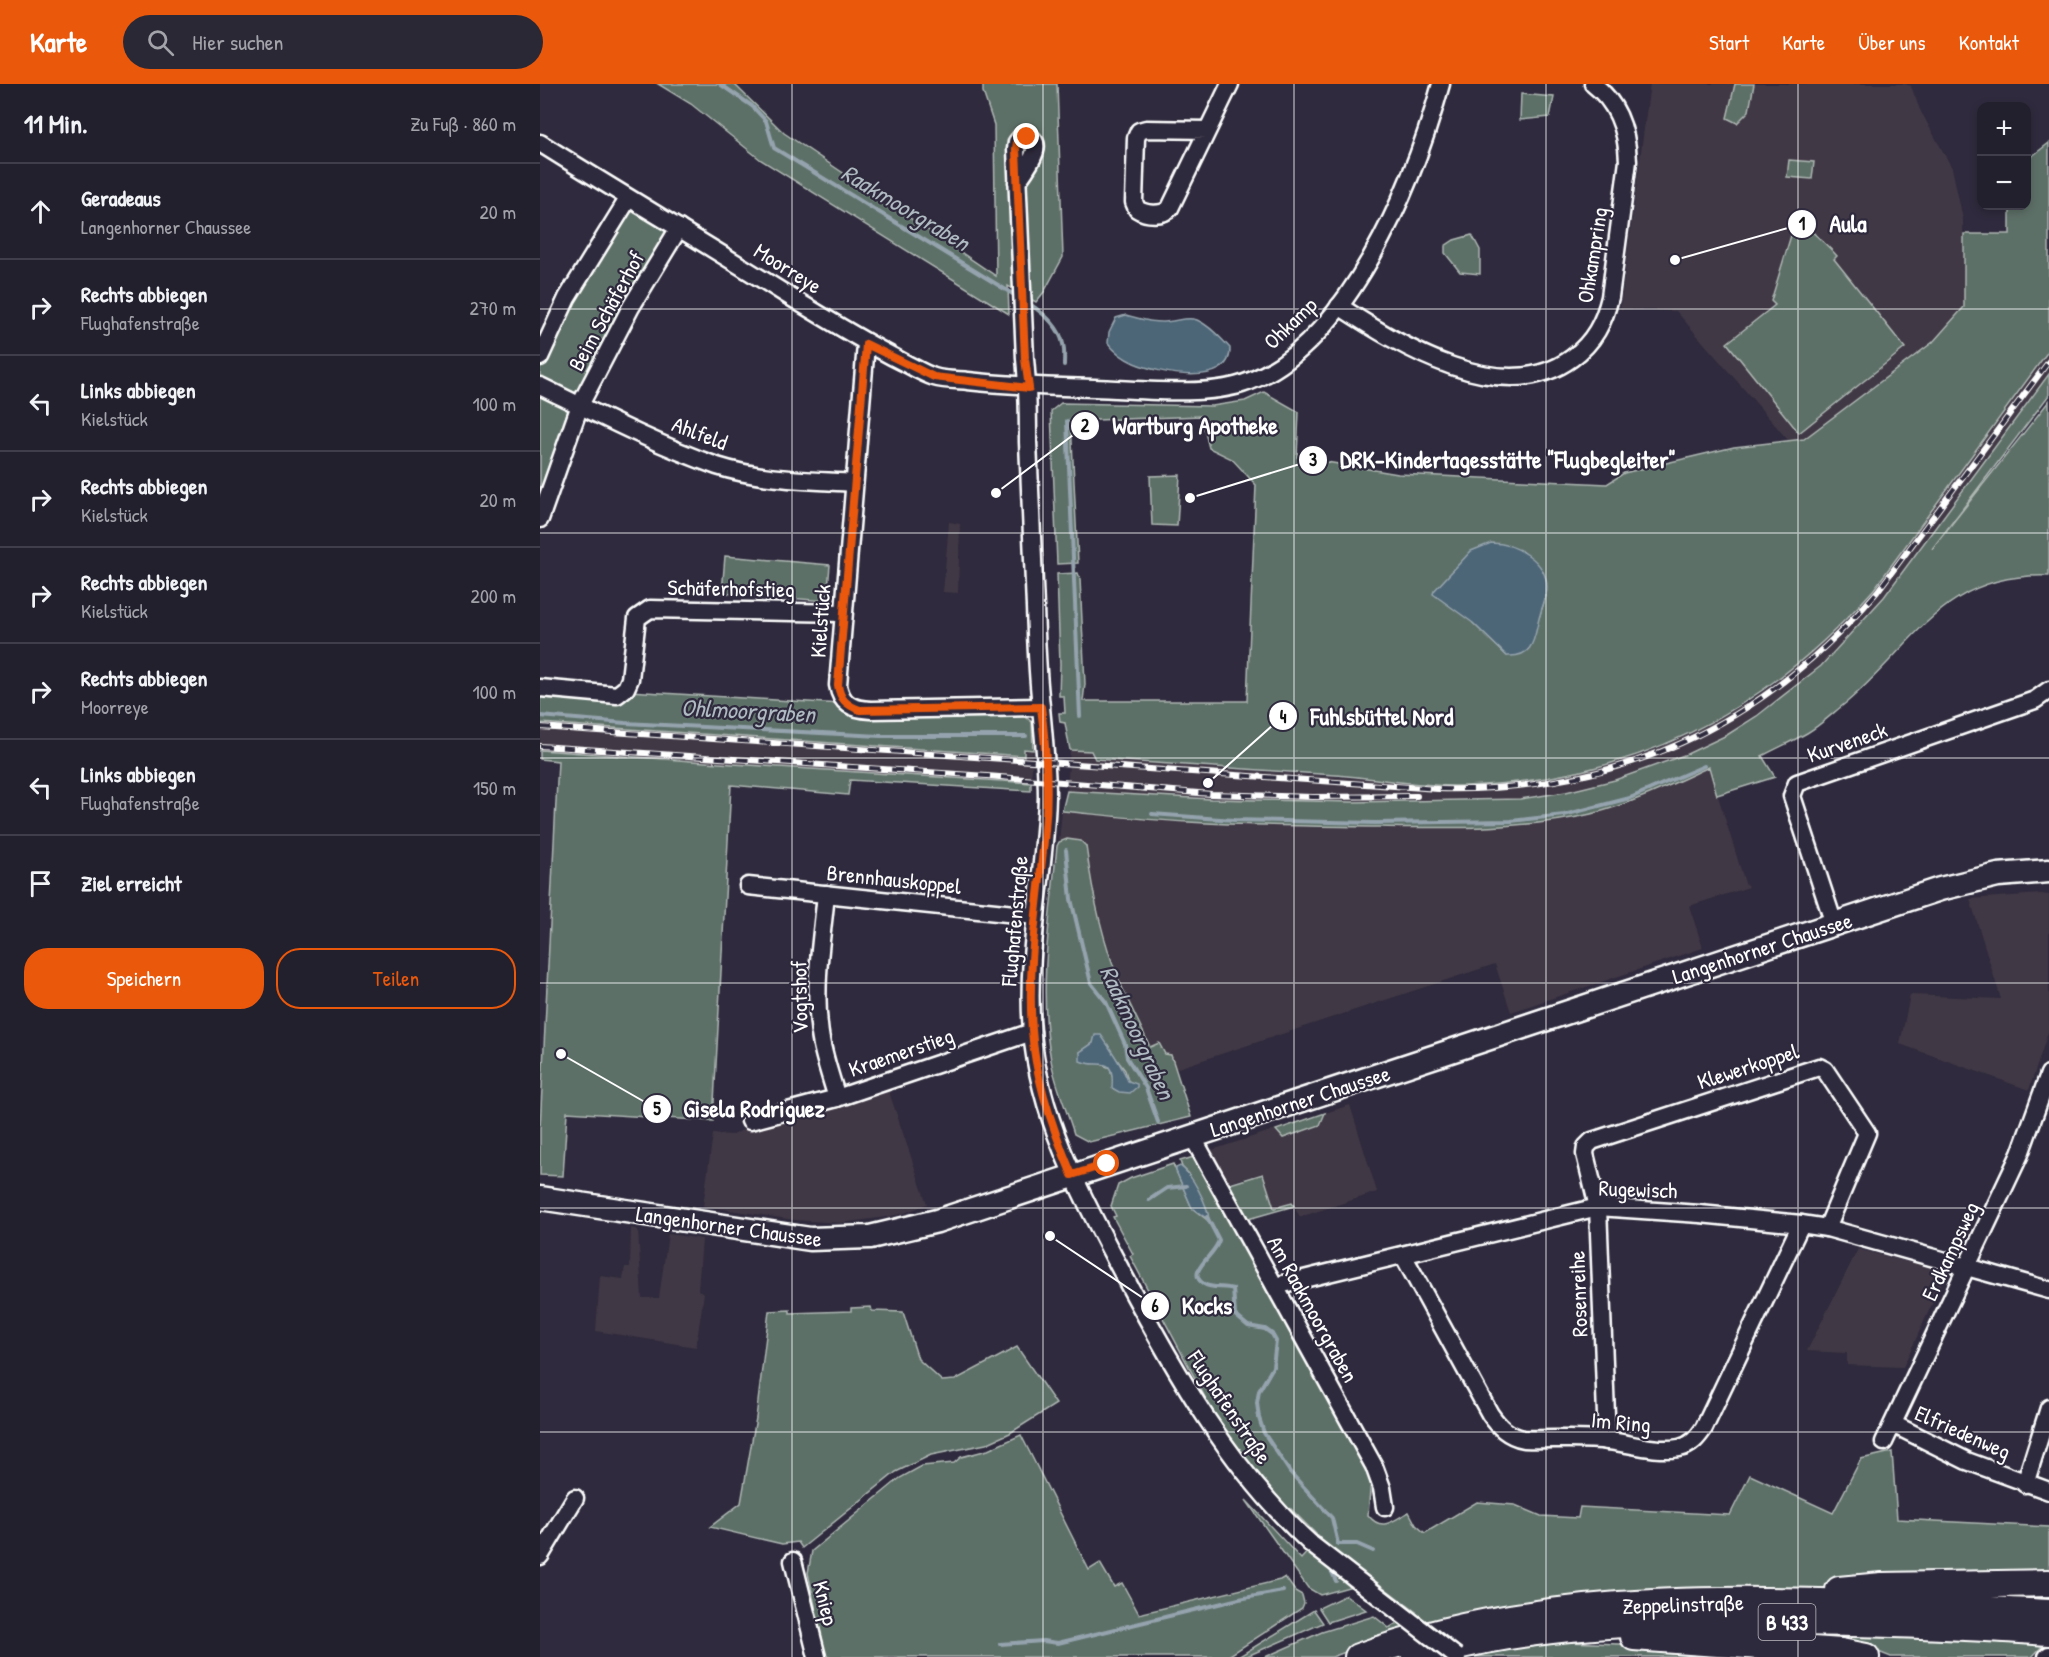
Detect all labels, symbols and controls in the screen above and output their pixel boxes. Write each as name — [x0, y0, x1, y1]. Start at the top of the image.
search box — [123, 15, 543, 69]
text: Karte — [30, 23, 87, 61]
icon: search — [144, 26, 177, 59]
text: Hier suchen — [192, 27, 283, 57]
text: Start — [1709, 28, 1749, 57]
text: Karte — [1782, 28, 1825, 57]
text: Über uns — [1858, 28, 1926, 57]
text: Kontakt — [1959, 28, 2019, 57]
map controls — [1977, 102, 2031, 210]
button: + — [1977, 102, 2031, 156]
text: 11 Min. — [24, 106, 87, 141]
text: Zu Fuß · 860 m — [410, 110, 516, 137]
route end — [1013, 123, 1039, 149]
water label: Raakmoorgraben — [835, 156, 978, 260]
button: − — [1977, 156, 2031, 210]
text: Geradeaus — [81, 183, 161, 213]
icon: ahead — [24, 195, 57, 228]
text: 20 m — [479, 198, 516, 225]
callout: Aula — [1787, 203, 1878, 245]
street label: Ohkampring — [1570, 205, 1614, 305]
text: Aula — [1829, 207, 1867, 239]
text: 1 — [1799, 211, 1806, 236]
text: Langenhorner Chaussee — [81, 213, 251, 240]
street label: Moorreye — [748, 236, 828, 301]
street label: Beim Schäferhof — [561, 246, 651, 376]
text: Rechts abbiegen — [81, 279, 208, 309]
street label: Ohkamp — [1257, 290, 1324, 356]
icon: right — [24, 291, 57, 324]
text: 270 m — [470, 294, 516, 321]
text: Flughafenstraße — [81, 309, 200, 336]
text: Links abbiegen — [81, 375, 196, 405]
icon: left — [24, 387, 57, 420]
text: 100 m — [473, 390, 516, 417]
text: Kielstück — [81, 405, 148, 432]
callout: Wartburg Apotheke — [1070, 405, 1290, 447]
street label: Ahlfeld — [668, 409, 732, 457]
text: Wartburg Apotheke — [1112, 409, 1278, 442]
text: 2 — [1081, 413, 1090, 438]
callout: DRK-Kindertagesstätte "Flugbegleiter" — [1298, 439, 1688, 481]
text: DRK-Kindertagesstätte "Flugbegleiter" — [1340, 443, 1676, 476]
text: 3 — [1309, 447, 1317, 472]
text: Rechts abbiegen — [81, 471, 208, 501]
icon: right — [24, 483, 57, 516]
text: 20 m — [479, 486, 516, 513]
text: Kielstück — [81, 501, 148, 528]
text: Rechts abbiegen — [81, 567, 208, 597]
street label: Schäferhofstieg — [667, 572, 795, 604]
icon: right — [24, 579, 57, 612]
text: 200 m — [471, 582, 516, 609]
street label: Kielstück — [802, 583, 838, 659]
text: Kielstück — [81, 597, 148, 624]
text: Rechts abbiegen — [81, 663, 208, 693]
icon: right — [24, 675, 57, 708]
text: 100 m — [473, 678, 516, 705]
water label: Ohlmoorgraben — [680, 691, 818, 731]
text: Moorreye — [81, 693, 149, 720]
callout: Fuhlsbüttel Nord — [1268, 695, 1465, 737]
text: Fuhlsbüttel Nord — [1310, 700, 1454, 732]
text: 4 — [1280, 704, 1287, 729]
street label: Kurveneck — [1803, 714, 1891, 770]
text: Links abbiegen — [81, 759, 196, 789]
icon: left — [24, 771, 57, 804]
text: 150 m — [473, 774, 516, 801]
text: Flughafenstraße — [81, 789, 200, 816]
street label: Flughafenstraße — [993, 854, 1035, 988]
street label: Brennhauskoppel — [825, 857, 963, 901]
icon: arrive — [24, 867, 57, 900]
text: Ziel erreicht — [81, 868, 181, 898]
street label: Langenhorner Chaussee — [1668, 905, 1856, 991]
button: Speichern — [24, 948, 264, 1009]
button: Teilen — [276, 948, 516, 1009]
street label: Vogtshof — [783, 960, 815, 1034]
water label: Raakmoorgraben — [1092, 960, 1184, 1106]
street label: Kraemerstieg — [845, 1020, 957, 1084]
street label: Klewerkoppel — [1693, 1035, 1803, 1096]
street label: Langenhorner Chaussee — [1206, 1058, 1394, 1144]
callout: Gisela Rodriguez — [642, 1088, 837, 1130]
text: Gisela Rodriguez — [683, 1092, 826, 1125]
text: 5 — [653, 1096, 661, 1121]
route start — [1093, 1150, 1119, 1176]
street label: Rugewisch — [1598, 1173, 1678, 1205]
street label: Erdkampsweg — [1914, 1197, 1986, 1305]
street label: Langenhorner Chaussee — [634, 1198, 824, 1254]
street label: Am Raakmoorgraben — [1260, 1230, 1366, 1388]
street label: Rosenreihe — [1561, 1250, 1594, 1338]
callout: Kocks — [1140, 1285, 1245, 1327]
text: Kocks — [1182, 1289, 1232, 1321]
text: 6 — [1151, 1293, 1159, 1318]
street label: Flughafenstraße — [1180, 1344, 1279, 1470]
street label: Elfriedenweg — [1910, 1398, 2016, 1466]
street label: Im Ring — [1590, 1404, 1652, 1440]
street label: Kniep — [806, 1578, 846, 1629]
street label: Zeppelinstraße — [1622, 1587, 1745, 1621]
road number: B 433 — [1758, 1604, 1816, 1640]

